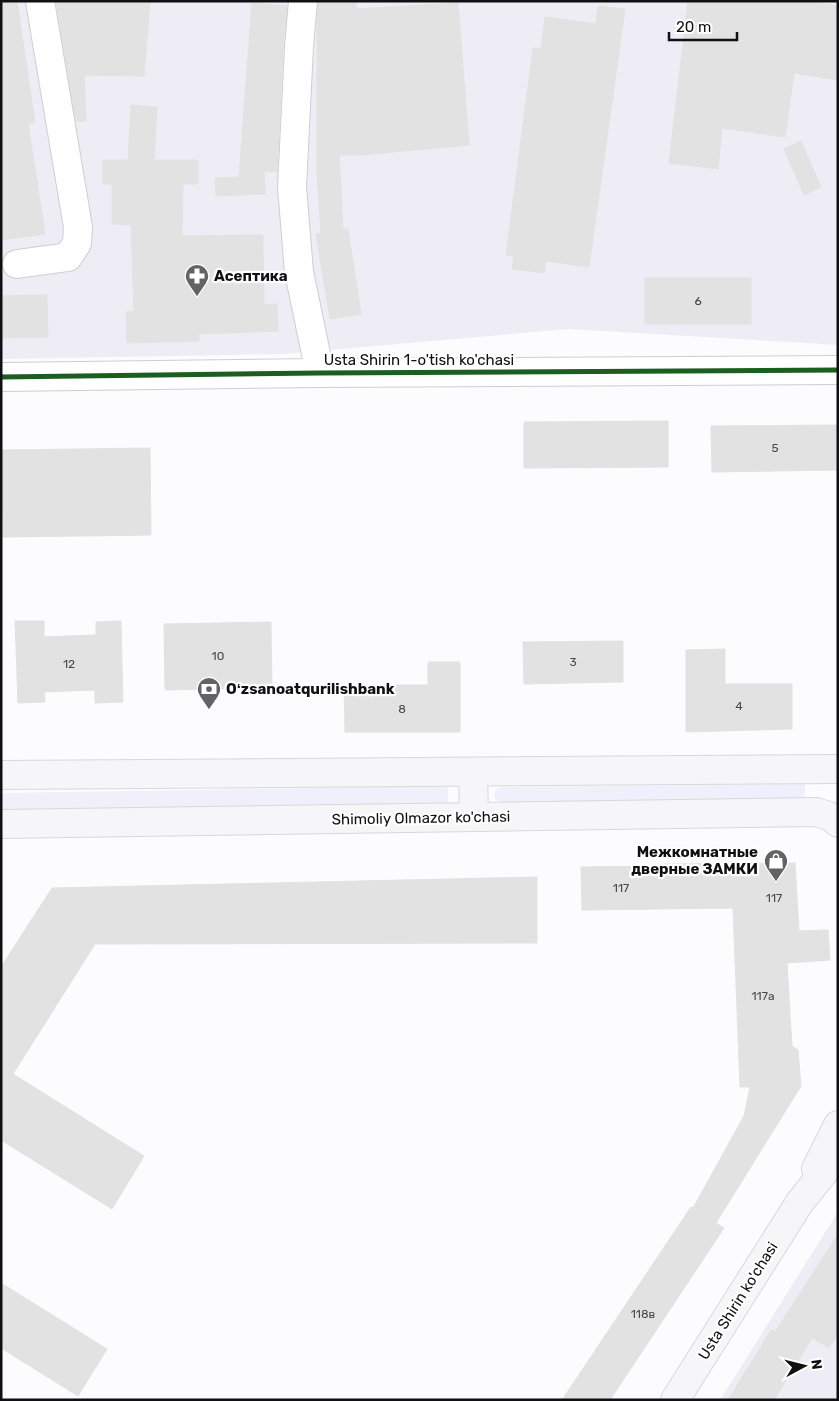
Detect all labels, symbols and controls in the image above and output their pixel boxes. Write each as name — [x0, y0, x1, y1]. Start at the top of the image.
scale bar — [669, 10, 736, 42]
text: 20 m — [676, 18, 711, 36]
pharmacy icon: Асептика — [184, 263, 210, 297]
place label: Асептика — [214, 267, 288, 285]
house number: 6 — [694, 294, 702, 308]
street label: Usta Shirin 1-o'tish ko'chasi — [324, 351, 514, 369]
house number: 5 — [771, 441, 779, 455]
house number: 10 — [212, 649, 224, 663]
house number: 3 — [569, 655, 577, 669]
house number: 12 — [63, 657, 75, 671]
bank icon: Oʻzsanoatqurilishbank — [196, 676, 222, 710]
place label: Oʻzsanoatqurilishbank — [226, 680, 395, 698]
house number: 4 — [735, 699, 743, 713]
house number: 8 — [398, 702, 406, 716]
street label: Shimoliy Olmazor ko'chasi — [331, 807, 511, 829]
place label: Межкомнатные дверные ЗАМКИ — [631, 843, 758, 878]
shop icon: Межкомнатные дверные ЗАМКИ — [763, 848, 789, 882]
house number: 117 — [613, 881, 629, 895]
house number: 117 — [766, 891, 782, 905]
house number: 117a — [751, 989, 775, 1003]
street label: Usta Shirin ko'chasi — [694, 1239, 782, 1363]
house number: 118в — [631, 1307, 656, 1321]
north arrow — [779, 1341, 829, 1391]
text: N — [807, 1358, 825, 1371]

